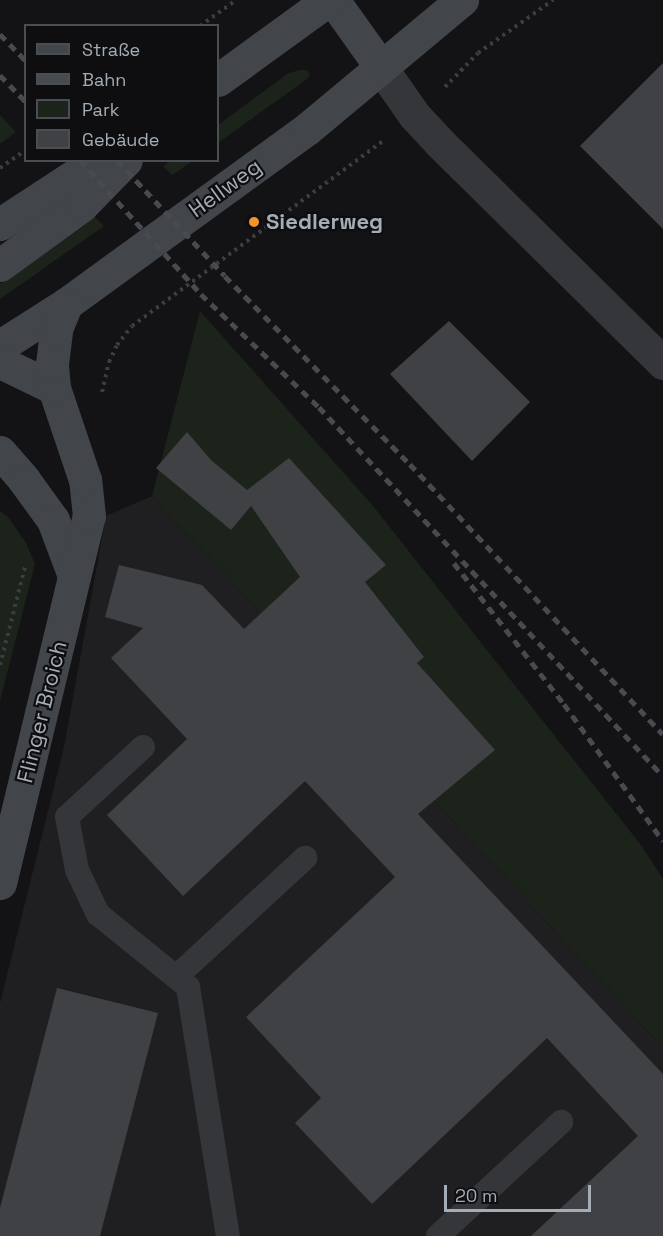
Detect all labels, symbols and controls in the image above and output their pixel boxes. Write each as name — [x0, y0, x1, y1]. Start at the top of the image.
legend — [24, 24, 219, 162]
text: Straße — [82, 38, 140, 61]
text: Bahn — [82, 68, 126, 91]
text: Park — [82, 98, 119, 121]
text: Gebäude — [82, 128, 160, 151]
street label: Hellweg — [184, 153, 266, 223]
place label: Siedlerweg — [266, 209, 383, 235]
marker: Siedlerweg — [247, 215, 261, 229]
street label: Flinger Broich — [12, 638, 72, 786]
scale bar — [447, 1173, 594, 1211]
text: 20 m — [455, 1184, 498, 1207]

